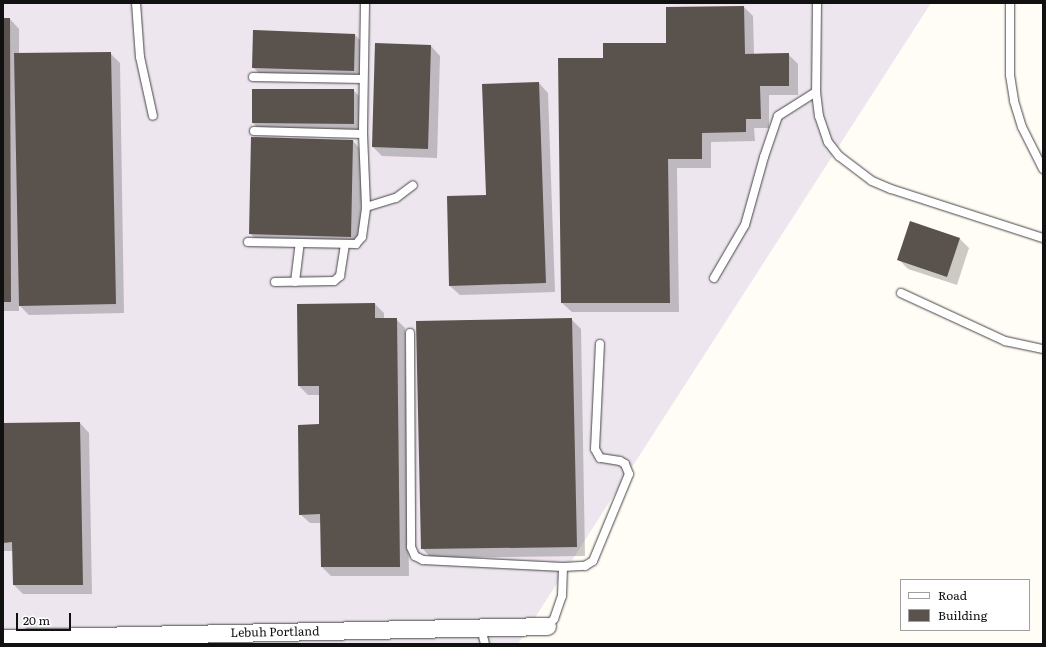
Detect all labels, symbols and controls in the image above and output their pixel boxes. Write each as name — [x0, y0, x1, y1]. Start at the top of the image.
legend — [900, 579, 1030, 631]
text: Road — [938, 586, 967, 604]
scale bar — [18, 605, 73, 631]
text: Building — [938, 606, 987, 624]
text: 20 m — [23, 611, 50, 629]
street label: Lebuh Portland — [230, 624, 320, 640]

